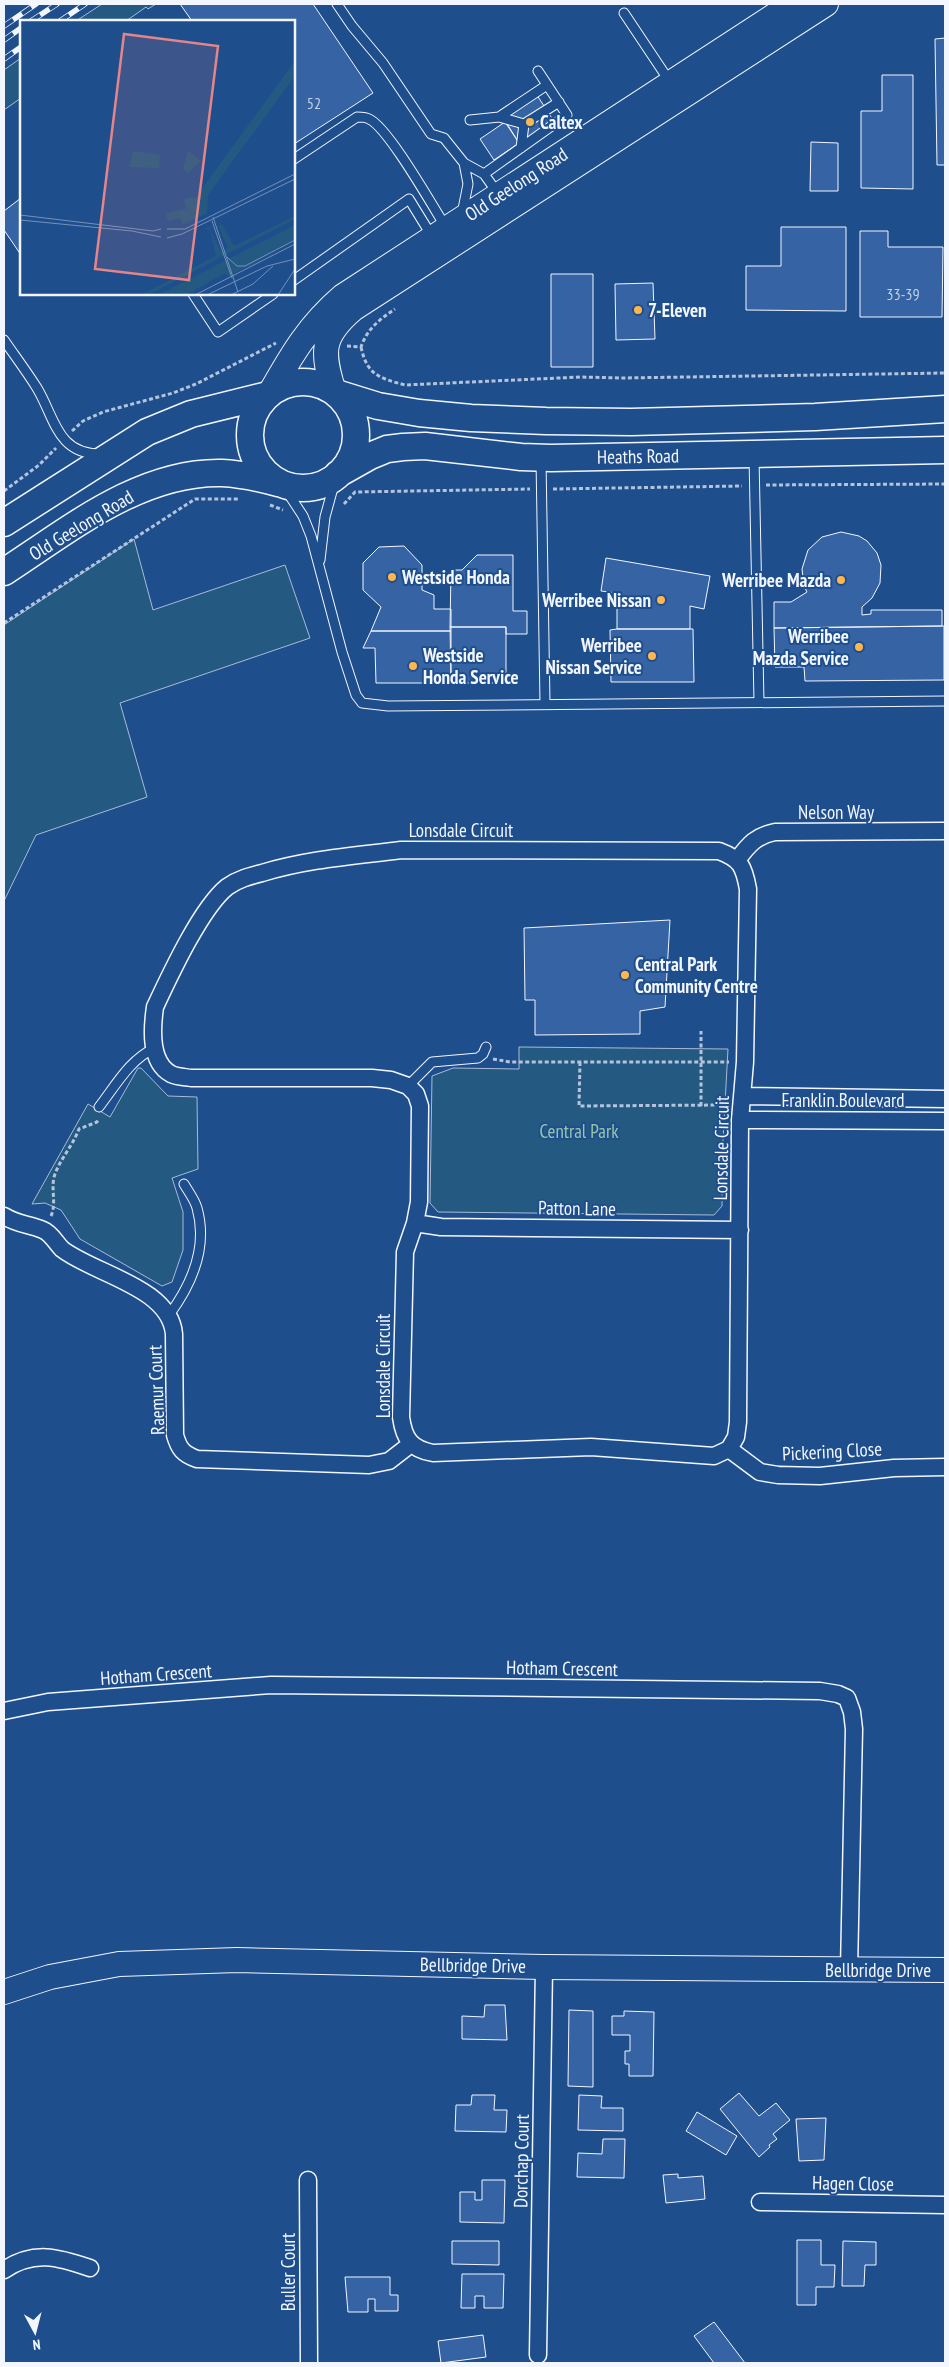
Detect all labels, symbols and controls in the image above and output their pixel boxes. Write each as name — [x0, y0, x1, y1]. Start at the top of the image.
inset map — [20, 20, 295, 295]
house number: 52 — [307, 93, 321, 113]
place label: Caltex — [540, 110, 583, 134]
marker: Caltex — [524, 116, 536, 128]
street label: Old Geelong Road — [460, 142, 572, 226]
house number: 33-39 — [886, 284, 920, 304]
place label: 7-Eleven — [648, 298, 707, 322]
marker: 7-Eleven — [632, 304, 644, 316]
street label: Heaths Road — [597, 443, 679, 469]
street label: Old Geelong Road — [24, 484, 138, 566]
place label: Westside Honda — [401, 565, 510, 589]
place label: Werribee Mazda — [721, 568, 831, 592]
marker: Westside Honda — [386, 571, 398, 583]
marker: Werribee Mazda — [835, 574, 847, 586]
place label: Werribee Nissan — [541, 588, 651, 612]
marker: Werribee Nissan — [655, 594, 667, 606]
place label: Werribee Mazda Service — [753, 624, 849, 670]
place label: Werribee Nissan Service — [545, 633, 642, 679]
marker: Werribee Mazda Service — [853, 641, 865, 653]
place label: Westside Honda Service — [422, 643, 519, 689]
marker: Werribee Nissan Service — [646, 650, 658, 662]
marker: Westside Honda Service — [407, 660, 419, 672]
street label: Nelson Way — [798, 800, 875, 824]
street label: Lonsdale Circuit — [409, 818, 514, 842]
place label: Central Park Community Centre — [635, 952, 758, 998]
marker: Central Park Community Centre — [619, 969, 631, 981]
street label: Franklin Boulevard — [781, 1088, 905, 1112]
street label: Lonsdale Circuit — [708, 1095, 734, 1200]
park label: Central Park — [539, 1119, 619, 1143]
street label: Patton Lane — [538, 1195, 616, 1221]
street label: Lonsdale Circuit — [371, 1313, 395, 1418]
street label: Raemur Court — [142, 1344, 170, 1435]
street label: Pickering Close — [781, 1436, 883, 1466]
street label: Hotham Crescent — [506, 1655, 619, 1681]
street label: Hotham Crescent — [99, 1658, 213, 1690]
street label: Bellbridge Drive — [420, 1952, 526, 1978]
street label: Bellbridge Drive — [825, 1958, 931, 1982]
street label: Dorchap Court — [508, 2113, 534, 2208]
street label: Hagen Close — [812, 2170, 894, 2196]
street label: Buller Court — [276, 2232, 300, 2311]
north arrow — [10, 2307, 60, 2357]
text: N — [32, 2336, 41, 2354]

